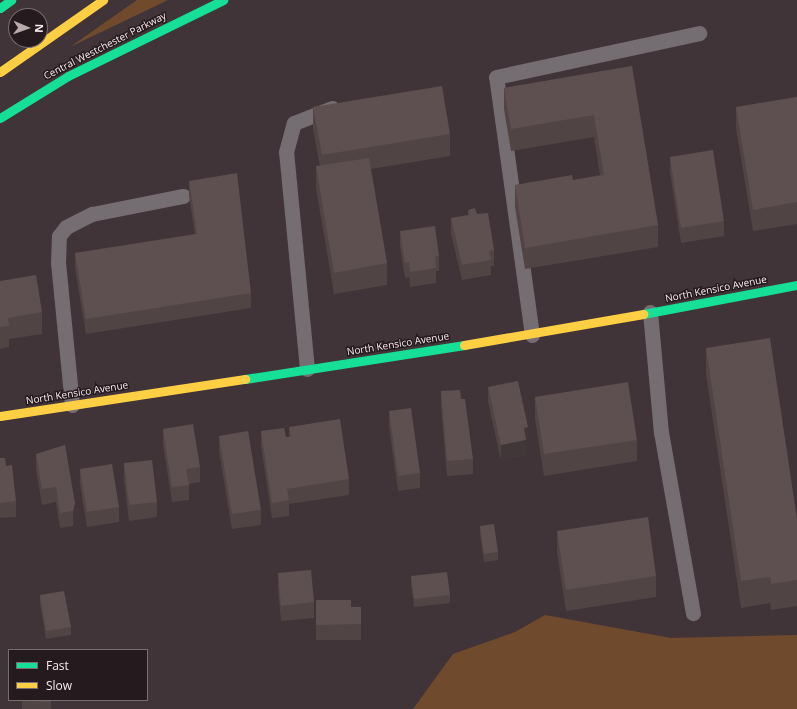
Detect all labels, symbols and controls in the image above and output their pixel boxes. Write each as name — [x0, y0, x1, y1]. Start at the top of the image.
north arrow — [8, 8, 48, 48]
street label: Central Westchester Parkway — [42, 10, 168, 82]
text: N — [32, 24, 47, 33]
street label: North Kensico Avenue — [664, 273, 768, 305]
street label: North Kensico Avenue — [346, 330, 450, 358]
street label: North Kensico Avenue — [25, 379, 129, 407]
legend — [8, 649, 148, 701]
text: Fast — [46, 657, 69, 674]
text: Slow — [46, 677, 72, 694]

